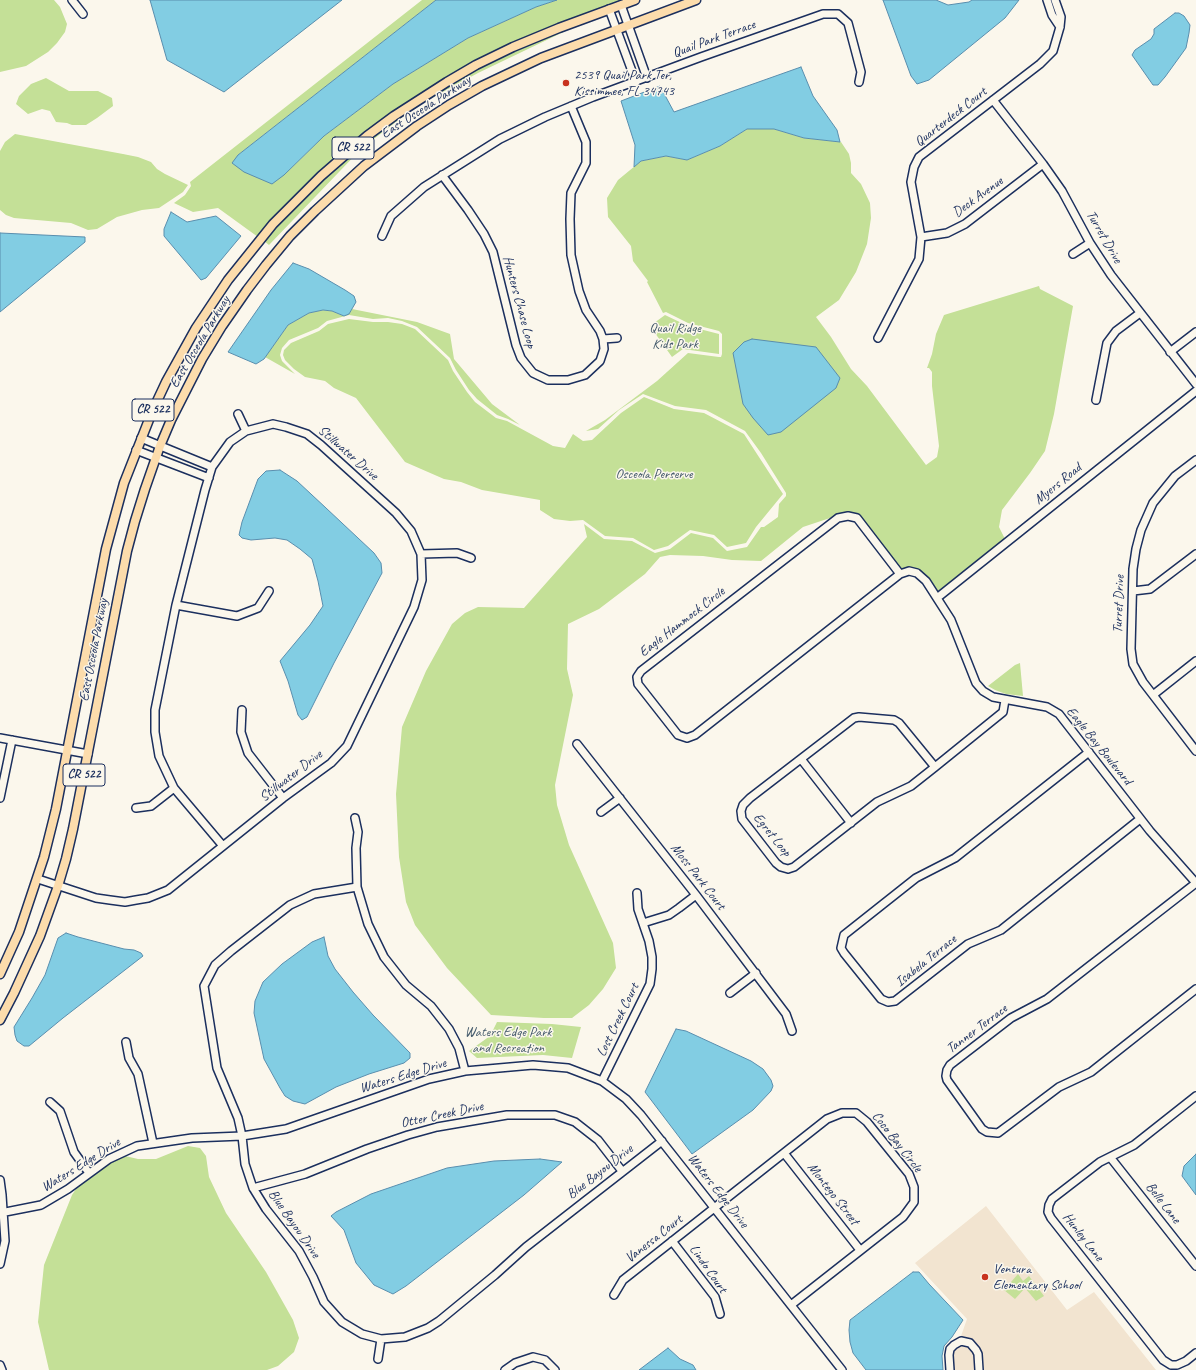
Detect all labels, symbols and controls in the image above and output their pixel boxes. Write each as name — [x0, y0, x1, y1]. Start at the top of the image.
street label: Quail Park Terrace — [670, 16, 758, 62]
place label: 2539 Quail Park Ter, Kissimmee, FL 34743 — [574, 67, 674, 100]
street label: East Osceola Parkway — [378, 72, 474, 142]
marker: 2539 Quail Park Ter, Kissimmee, FL 34743 — [561, 78, 571, 88]
street label: Quarterdeck Court — [912, 84, 990, 150]
road number: CR 522 — [332, 137, 374, 159]
street label: Deck Avenue — [949, 173, 1007, 221]
street label: Turret Drive — [1082, 208, 1126, 266]
street label: Hunters Chase Loop — [499, 254, 539, 350]
street label: East Osceola Parkway — [166, 293, 234, 391]
park label: Quail Ridge Kids Park — [649, 320, 701, 352]
road number: CR 522 — [132, 399, 174, 421]
street label: Stillwater Drive — [314, 422, 382, 484]
street label: Myers Road — [1031, 460, 1085, 508]
park label: Osceola Perserve — [615, 466, 693, 482]
street label: Turret Drive — [1110, 575, 1128, 633]
street label: Eagle Hammock Circle — [636, 583, 728, 661]
street label: East Osceola Parkway — [76, 597, 112, 703]
street label: Eagle Bay Boulevard — [1062, 704, 1136, 788]
street label: Stillwater Drive — [256, 746, 326, 806]
road number: CR 522 — [63, 764, 105, 786]
street label: Egret Loop — [749, 810, 795, 860]
street label: Moss Park Court — [667, 840, 729, 914]
street label: Isabela Terrace — [892, 931, 960, 991]
street label: Lost Creek Court — [593, 981, 643, 1059]
street label: Tanner Terrace — [943, 1001, 1011, 1057]
park label: Waters Edge Park and Recreation — [465, 1024, 551, 1056]
street label: Waters Edge Drive — [358, 1055, 448, 1097]
street label: Otter Creek Drive — [399, 1098, 485, 1132]
street label: Coco Bay Circle — [868, 1108, 926, 1176]
street label: Waters Edge Drive — [39, 1134, 123, 1196]
street label: Blue Bayou Drive — [564, 1141, 636, 1203]
street label: Waters Edge Drive — [684, 1151, 752, 1231]
street label: Montego Street — [804, 1160, 862, 1228]
street label: Belle Lane — [1142, 1179, 1184, 1227]
street label: Blue Bayou Drive — [264, 1187, 324, 1261]
street label: Hunley Lane — [1059, 1209, 1107, 1265]
street label: Vanessa Court — [622, 1211, 686, 1267]
street label: Lindo Court — [685, 1242, 731, 1296]
place label: Ventura Elementary School — [993, 1261, 1080, 1294]
marker: Ventura Elementary School — [980, 1272, 990, 1282]

